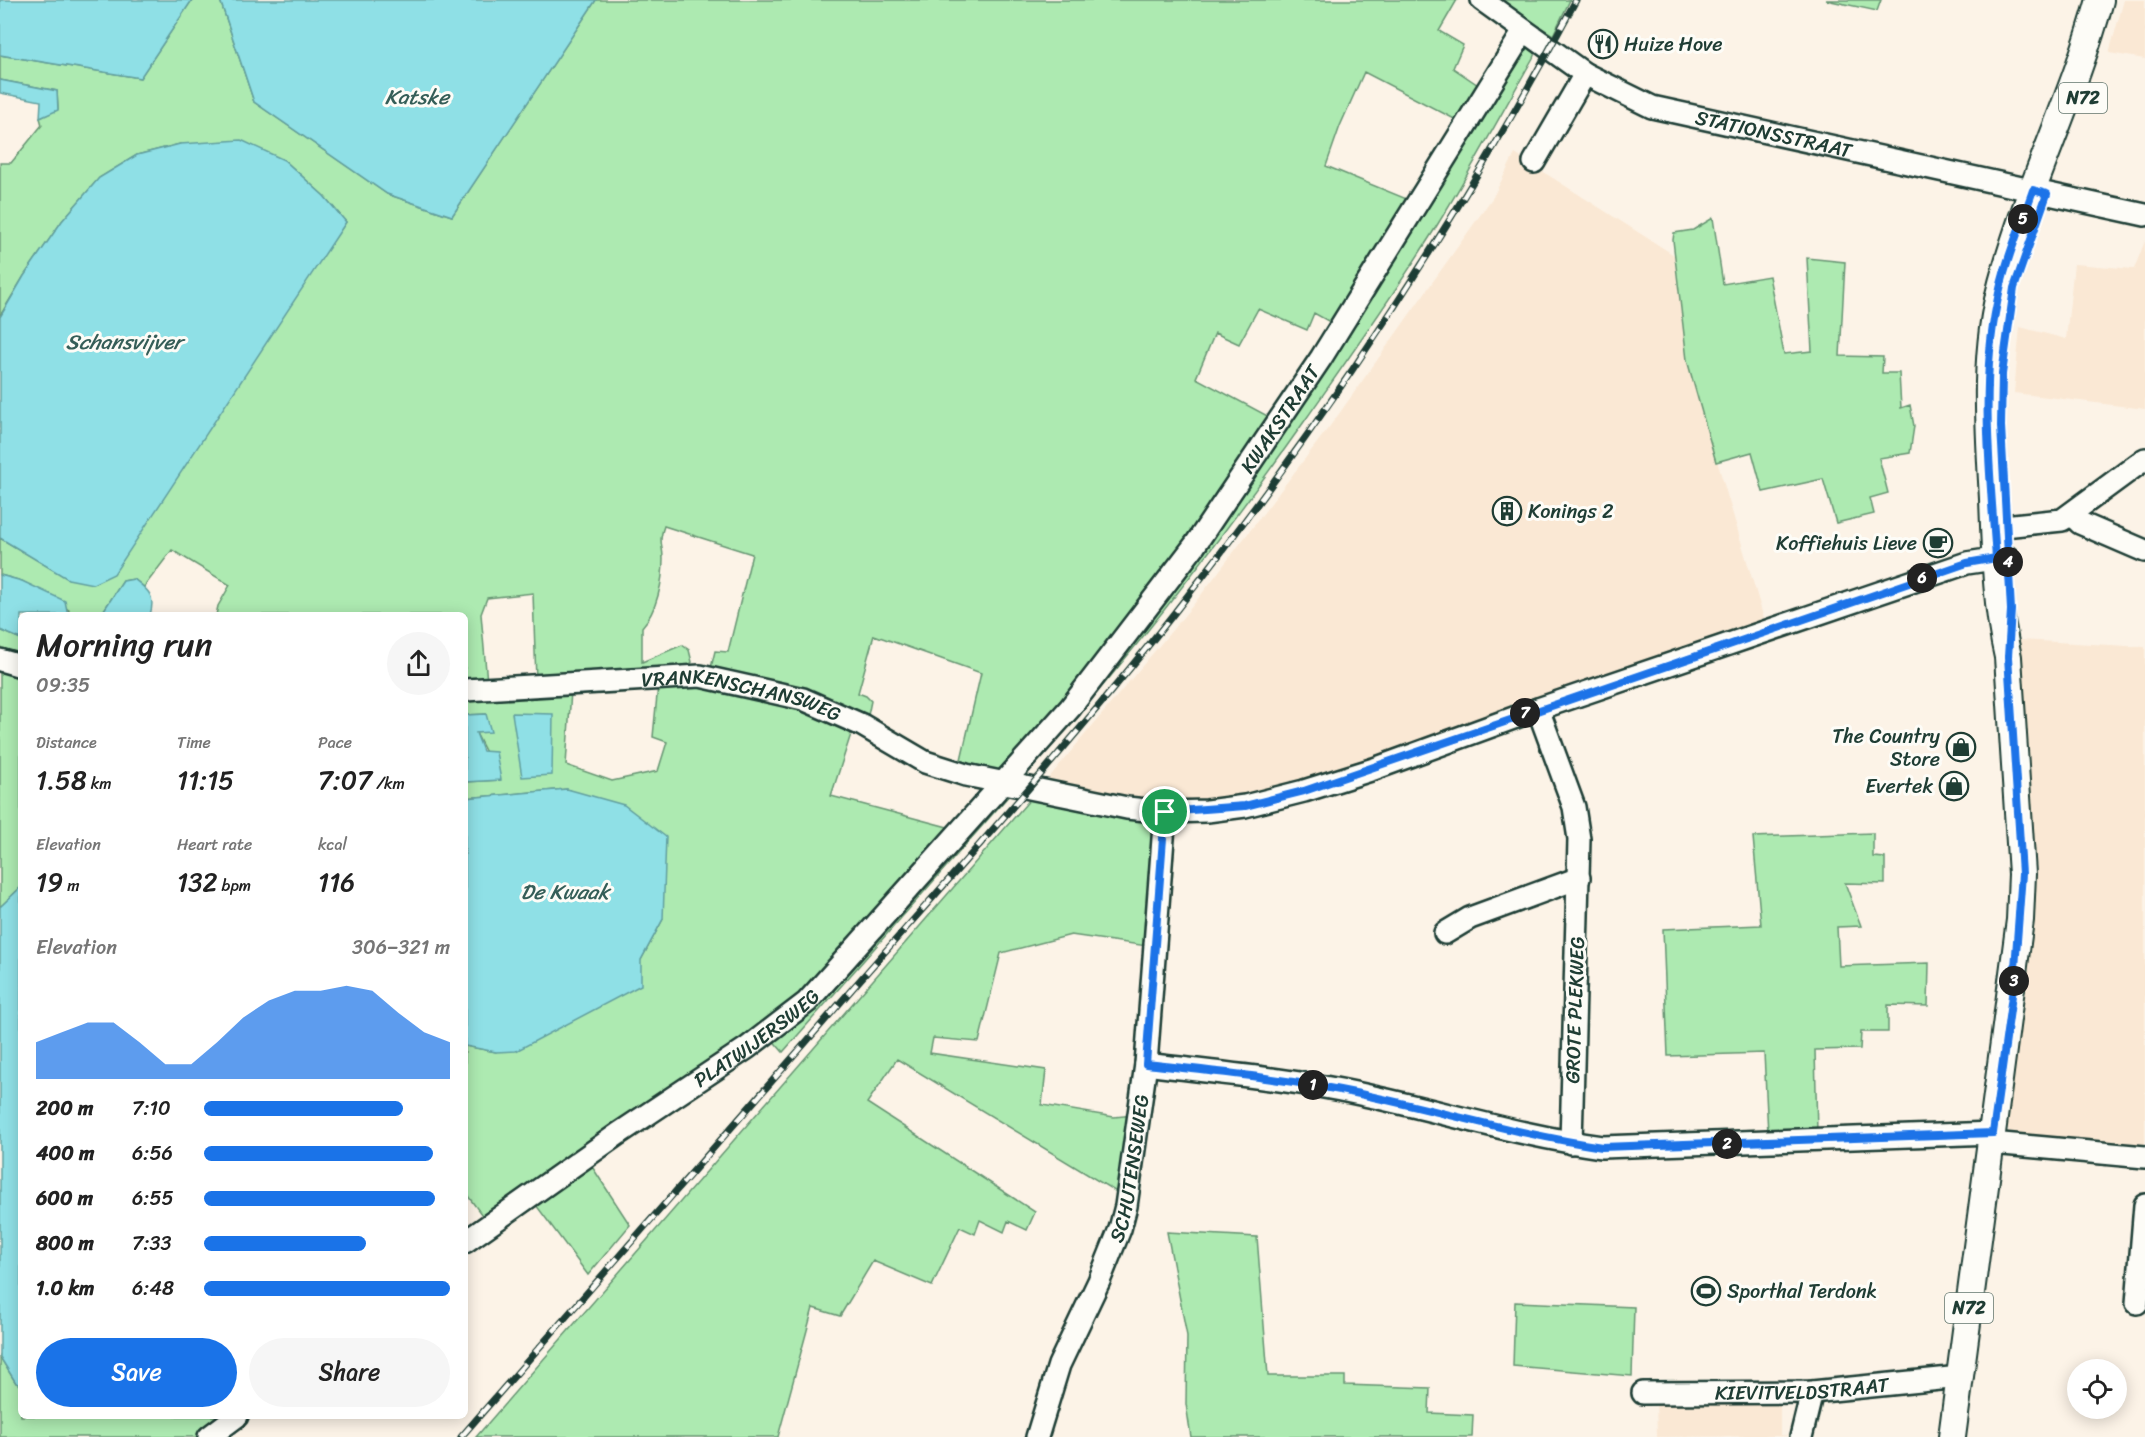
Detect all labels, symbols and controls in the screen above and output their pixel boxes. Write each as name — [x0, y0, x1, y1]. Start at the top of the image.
place label: Huize Hove — [1624, 27, 1723, 62]
restaurant icon: Huize Hove — [1587, 28, 1619, 60]
water label: Katske — [385, 78, 451, 116]
road number: N72 — [2059, 83, 2107, 113]
street label: STATIONSSTRAAT — [1692, 99, 1856, 168]
pin: 5 — [2008, 204, 2038, 234]
text: 5 — [2018, 204, 2028, 233]
water label: Schansvijver — [66, 323, 187, 361]
street label: KWAKSTRAAT — [1231, 356, 1331, 481]
place label: Konings 2 — [1528, 494, 1614, 529]
building icon: Konings 2 — [1491, 495, 1523, 527]
place label: Koffiehuis Lieve — [1776, 526, 1917, 561]
cafe icon: Koffiehuis Lieve — [1922, 527, 1954, 559]
pin: 4 — [1993, 547, 2023, 577]
text: 4 — [2003, 547, 2013, 576]
pin: 6 — [1907, 563, 1937, 593]
text: 6 — [1917, 563, 1927, 592]
text: Morning run — [36, 616, 212, 674]
button: share — [387, 632, 450, 695]
street label: VRANKENSCHANSWEG — [640, 658, 847, 731]
text: 09:35 — [36, 668, 90, 703]
pin: 7 — [1510, 698, 1540, 728]
text: 7 — [1520, 698, 1530, 727]
place label: The Country Store — [1832, 719, 1941, 777]
text: Distance — [36, 728, 97, 757]
text: Time — [177, 728, 211, 757]
text: Pace — [318, 728, 352, 757]
shop icon: The Country Store — [1945, 731, 1977, 763]
text: 1.58 — [36, 757, 87, 803]
text: 11:15 — [177, 757, 234, 803]
text: 7:07 — [318, 757, 372, 803]
text: km — [87, 769, 112, 798]
text: /km — [372, 769, 405, 798]
place label: Evertek — [1865, 769, 1933, 804]
shop icon: Evertek — [1938, 770, 1970, 802]
pin — [1139, 786, 1190, 837]
icon: arrive — [1148, 795, 1181, 828]
text: Elevation — [36, 830, 101, 859]
text: Heart rate — [177, 830, 252, 859]
text: kcal — [318, 830, 347, 859]
text: 19 — [36, 859, 63, 905]
text: 132 — [177, 859, 217, 905]
text: 116 — [318, 859, 355, 905]
text: m — [63, 871, 80, 900]
text: bpm — [217, 871, 251, 900]
water label: De Kwaak — [521, 873, 612, 911]
text: Elevation — [36, 930, 117, 965]
text: 306–321 m — [352, 930, 450, 965]
street label: GROTE PLEKWEG — [1555, 936, 1595, 1084]
pin: 3 — [1999, 966, 2029, 996]
text: 3 — [2010, 966, 2018, 995]
street label: PLATWIJERSWEG — [686, 980, 829, 1097]
pin: 1 — [1298, 1070, 1328, 1100]
text: 1 — [1310, 1070, 1316, 1099]
text: 200 m — [36, 1091, 93, 1126]
text: 7:10 — [132, 1091, 171, 1126]
street label: SCHUTENSEWEG — [1099, 1092, 1159, 1248]
pin: 2 — [1712, 1129, 1742, 1159]
text: 2 — [1722, 1129, 1732, 1158]
text: 400 m — [36, 1136, 94, 1171]
text: 6:56 — [132, 1136, 173, 1171]
text: 600 m — [36, 1181, 93, 1216]
text: 6:55 — [132, 1181, 174, 1216]
text: 800 m — [36, 1226, 94, 1261]
text: 7:33 — [132, 1226, 171, 1261]
text: 1.0 km — [36, 1271, 94, 1306]
text: 6:48 — [132, 1271, 174, 1306]
place label: Sporthal Terdonk — [1727, 1274, 1877, 1309]
sports icon: Sporthal Terdonk — [1690, 1275, 1722, 1307]
road number: N72 — [1945, 1293, 1993, 1323]
button: Save — [36, 1338, 237, 1407]
button: Share — [249, 1338, 450, 1407]
map controls — [2067, 1359, 2127, 1419]
button: locate — [2067, 1359, 2127, 1419]
street label: KIEVITVELDSTRAAT — [1715, 1367, 1892, 1410]

